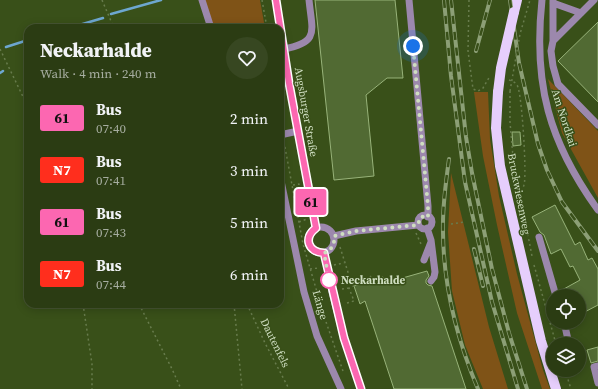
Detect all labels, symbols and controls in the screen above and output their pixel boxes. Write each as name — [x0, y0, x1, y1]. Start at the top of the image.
your location — [403, 36, 423, 56]
text: Neckarhalde — [40, 37, 152, 63]
button: heart — [226, 37, 268, 79]
text: Walk · 4 min · 240 m — [40, 65, 156, 82]
street label: Augsburger Straße — [291, 66, 321, 158]
street label: Am Nordkai — [548, 87, 580, 149]
text: Bus — [96, 99, 122, 120]
text: 61 — [54, 108, 70, 128]
text: 2 min — [230, 108, 268, 129]
text: 07:40 — [96, 120, 126, 137]
text: Bus — [96, 151, 122, 172]
street label: Bruckwiesenweg — [504, 152, 534, 236]
text: N7 — [53, 160, 71, 180]
text: 3 min — [230, 160, 268, 181]
text: 07:41 — [96, 172, 126, 189]
line badge: 61 — [293, 189, 329, 215]
text: 61 — [303, 192, 319, 212]
text: Bus — [96, 203, 122, 224]
text: 61 — [54, 212, 70, 232]
text: 5 min — [230, 212, 268, 233]
text: 07:43 — [96, 224, 126, 241]
text: Bus — [96, 255, 122, 276]
text: N7 — [53, 264, 71, 284]
text: 6 min — [230, 264, 268, 285]
marker: Neckarhalde — [320, 271, 338, 289]
place label: Neckarhalde — [341, 273, 406, 288]
text: 07:44 — [96, 276, 126, 293]
street label: Länge — [309, 289, 331, 322]
map controls — [546, 289, 586, 377]
button: locate — [546, 289, 586, 329]
street label: Dautenfels — [257, 316, 293, 370]
button: layers — [546, 337, 586, 377]

